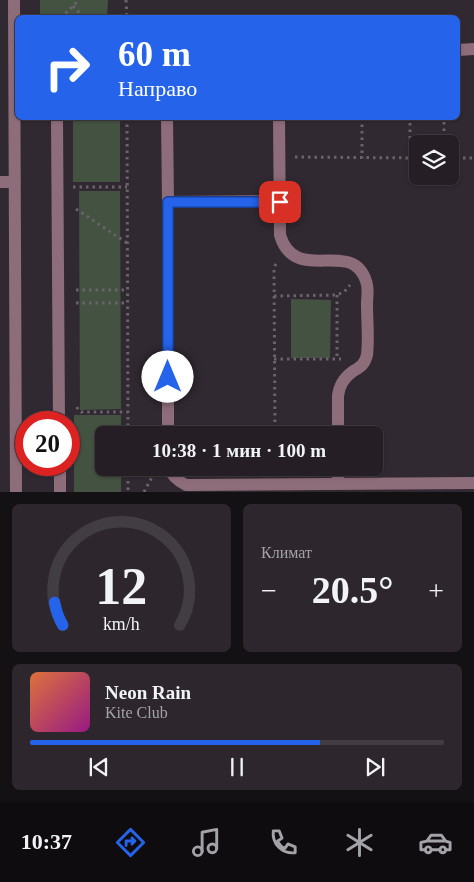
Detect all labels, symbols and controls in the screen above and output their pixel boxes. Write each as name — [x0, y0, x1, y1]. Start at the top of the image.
icon: right — [35, 35, 100, 100]
text: 60 m — [118, 35, 191, 74]
text: Направо — [118, 76, 197, 101]
map controls — [409, 135, 459, 185]
button: layers — [409, 135, 459, 185]
pin — [259, 181, 301, 223]
icon: arrive — [266, 188, 294, 216]
position arrow — [141, 350, 193, 402]
speed limit sign: 20 — [15, 411, 80, 476]
text: 10:38 · 1 мин · 100 m — [152, 440, 326, 461]
text: Климат — [261, 544, 312, 561]
text: 12 — [96, 558, 148, 615]
text: 20.5° — [312, 569, 393, 611]
text: − — [261, 575, 277, 606]
text: + — [428, 575, 444, 606]
text: km/h — [103, 614, 140, 634]
text: Neon Rain — [105, 682, 191, 703]
text: Kite Club — [105, 704, 168, 721]
icon: previous — [85, 753, 113, 781]
icon: pause — [223, 753, 251, 781]
icon: next — [361, 753, 389, 781]
icon: directions — [113, 825, 148, 860]
icon: music — [189, 825, 224, 860]
icon: phone — [266, 825, 301, 860]
icon: climate — [342, 825, 377, 860]
icon: car — [418, 825, 453, 860]
text: 10:37 — [21, 829, 72, 854]

